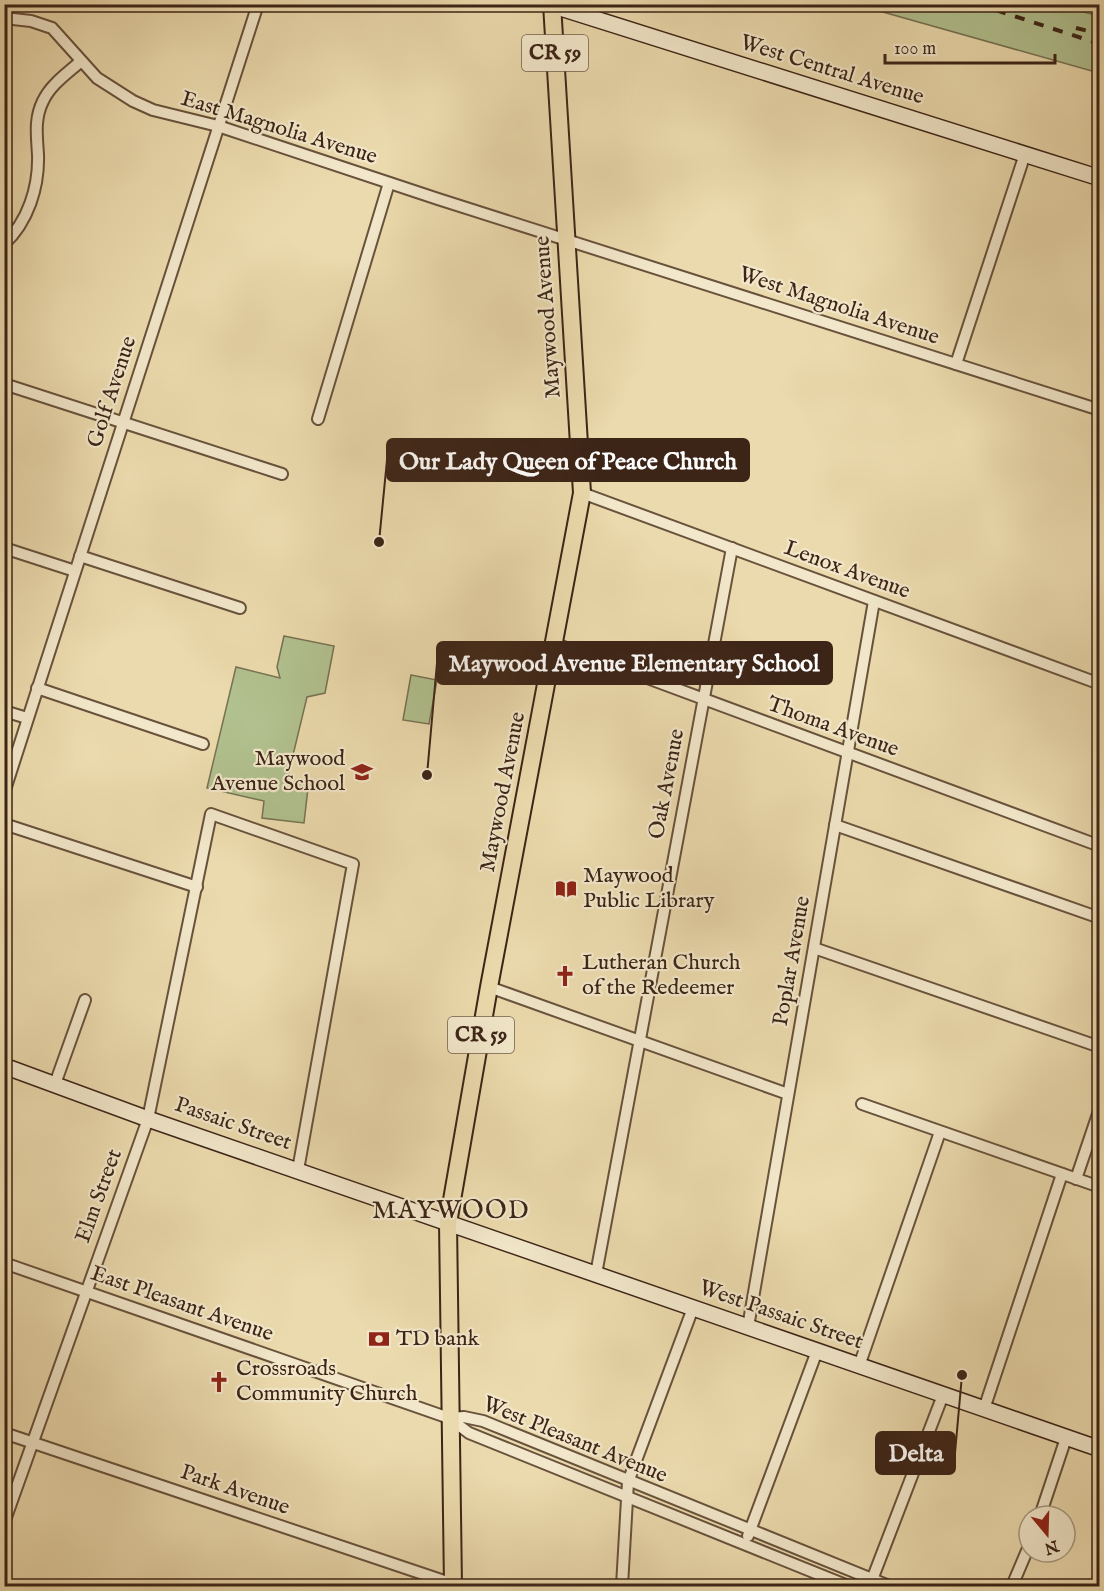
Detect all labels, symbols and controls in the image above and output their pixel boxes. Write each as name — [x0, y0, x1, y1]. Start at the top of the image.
scale bar — [885, 27, 1054, 65]
street label: West Central Avenue — [737, 29, 927, 111]
road number: CR 59 — [522, 35, 588, 71]
text: 100 m — [894, 38, 936, 61]
street label: East Magnolia Avenue — [177, 85, 381, 171]
street label: Maywood Avenue — [528, 235, 568, 399]
street label: West Magnolia Avenue — [735, 260, 943, 352]
street label: Golf Avenue — [81, 333, 143, 451]
callout: Our Lady Queen of Peace Church — [387, 439, 749, 481]
text: Our Lady Queen of Peace Church — [399, 447, 737, 478]
street label: Lenox Avenue — [780, 534, 914, 606]
callout: Maywood Avenue Elementary School — [437, 642, 832, 684]
text: Maywood Avenue Elementary School — [448, 649, 820, 680]
street label: Thoma Avenue — [763, 690, 903, 764]
street label: Maywood Avenue — [474, 710, 532, 874]
street label: Oak Avenue — [643, 727, 691, 841]
place label: Maywood Avenue School — [210, 745, 345, 798]
school or university icon: Maywood Avenue School — [350, 760, 374, 784]
place label: Maywood Public Library — [583, 862, 715, 915]
library icon: Maywood Public Library — [554, 877, 578, 901]
street label: Poplar Avenue — [767, 894, 817, 1028]
place label: Lutheran Church of the Redeemer — [582, 949, 741, 1002]
church icon: Lutheran Church of the Redeemer — [553, 964, 577, 988]
road number: CR 59 — [448, 1017, 514, 1053]
street label: Passaic Street — [171, 1091, 296, 1157]
street label: Elm Street — [69, 1145, 129, 1247]
district label: MAYWOOD — [372, 1194, 530, 1227]
street label: East Pleasant Avenue — [87, 1260, 277, 1348]
street label: West Passaic Street — [695, 1274, 867, 1356]
place label: TD bank — [396, 1325, 479, 1353]
bank icon: TD bank — [367, 1327, 391, 1351]
place label: Crossroads Community Church — [236, 1355, 418, 1408]
church icon: Crossroads Community Church — [207, 1370, 231, 1394]
street label: West Pleasant Avenue — [479, 1390, 671, 1490]
callout: Delta — [876, 1432, 955, 1474]
text: Delta — [888, 1439, 944, 1470]
street label: Park Avenue — [177, 1458, 293, 1522]
north arrow — [1017, 1504, 1077, 1564]
text: N — [1041, 1534, 1062, 1558]

